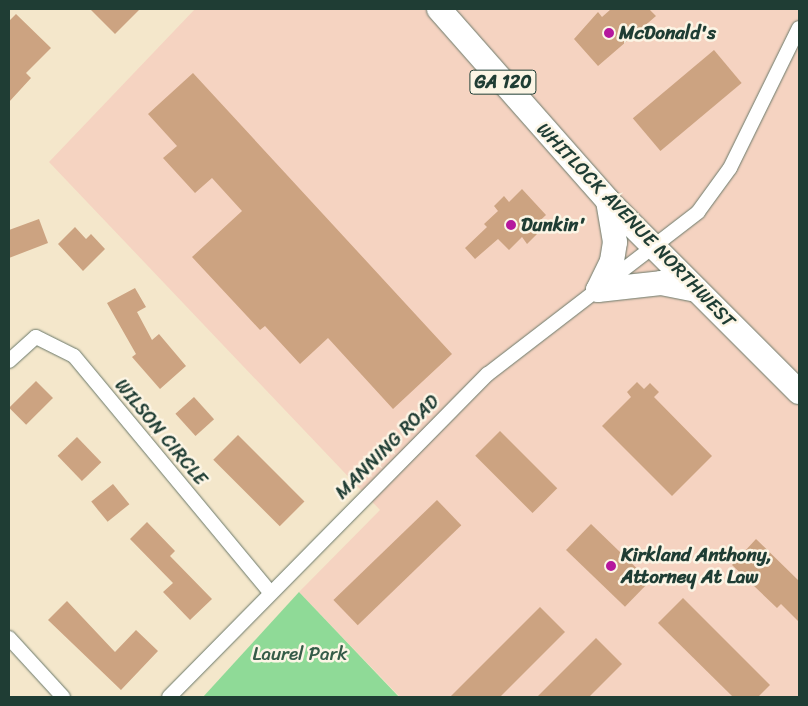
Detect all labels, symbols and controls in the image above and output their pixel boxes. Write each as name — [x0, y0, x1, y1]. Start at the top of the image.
place label: McDonald's — [619, 22, 716, 44]
marker: McDonald's — [603, 27, 615, 39]
road number: GA 120 — [469, 66, 537, 98]
street label: WHITLOCK AVENUE NORTHWEST — [532, 118, 740, 332]
place label: Dunkin' — [521, 214, 586, 236]
marker: Dunkin' — [505, 219, 517, 231]
street label: WILSON CIRCLE — [109, 374, 213, 490]
street label: MANNING ROAD — [330, 390, 444, 504]
place label: Kirkland Anthony, Attorney At Law — [621, 544, 772, 588]
marker: Kirkland Anthony, Attorney At Law — [605, 560, 617, 572]
park label: Laurel Park — [253, 643, 347, 665]

